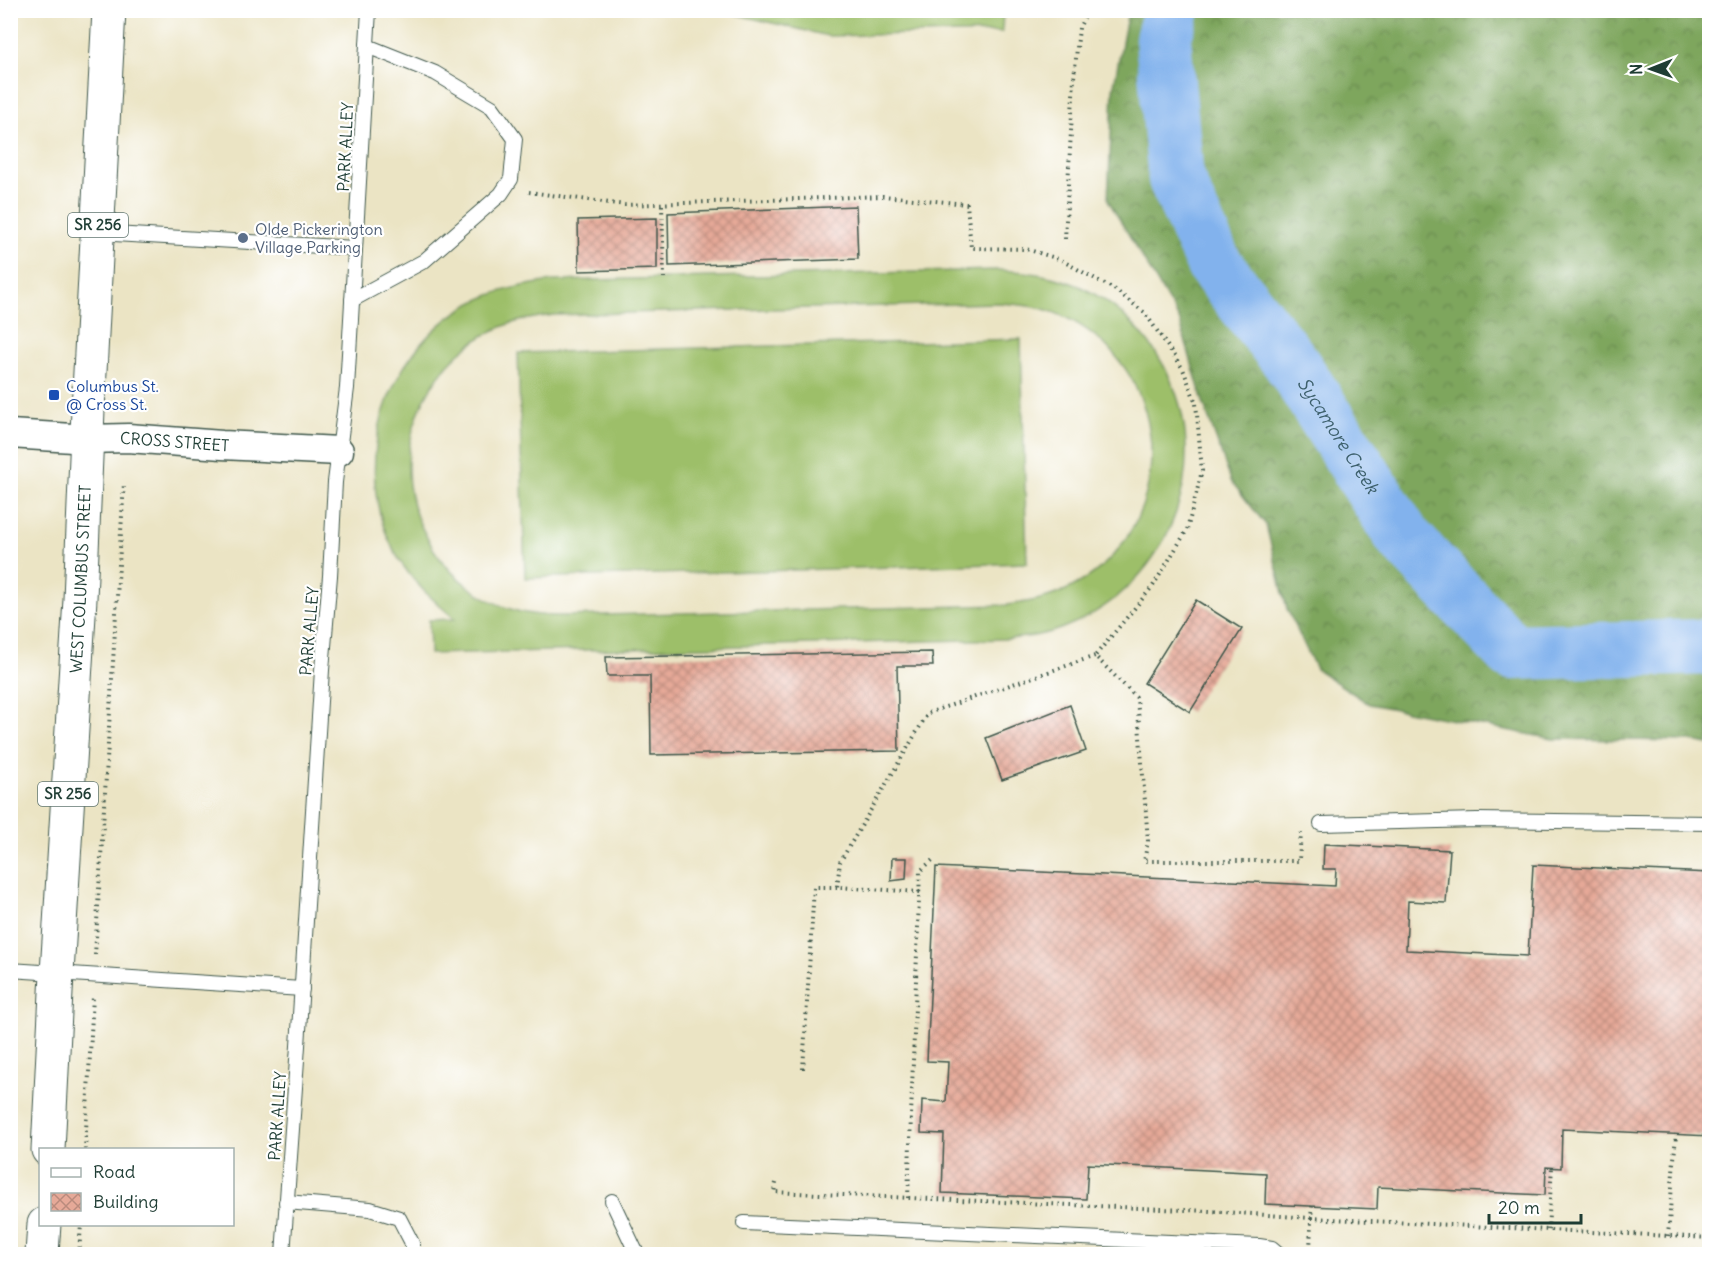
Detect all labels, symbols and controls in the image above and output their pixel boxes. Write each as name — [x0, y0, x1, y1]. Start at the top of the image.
north arrow — [1621, 39, 1681, 99]
text: N — [1626, 64, 1646, 75]
street label: PARK ALLEY — [333, 102, 357, 192]
road number: SR 256 — [68, 213, 128, 237]
place label: Olde Pickerington Village Parking — [255, 219, 383, 257]
marker: Olde Pickerington Village Parking — [236, 231, 250, 245]
water label: Sycamore Creek — [1293, 373, 1385, 499]
place label: Columbus St. @ Cross St. — [66, 376, 159, 414]
marker: Columbus St. @ Cross St. — [47, 388, 61, 402]
street label: CROSS STREET — [120, 428, 230, 455]
street label: WEST COLUMBUS STREET — [65, 484, 95, 674]
street label: PARK ALLEY — [295, 586, 323, 676]
road number: SR 256 — [38, 782, 98, 806]
street label: PARK ALLEY — [264, 1071, 290, 1161]
legend — [39, 1148, 234, 1226]
text: Road — [93, 1160, 136, 1183]
scale bar — [1489, 1187, 1580, 1225]
text: Building — [93, 1190, 158, 1213]
text: 20 m — [1498, 1196, 1540, 1219]

